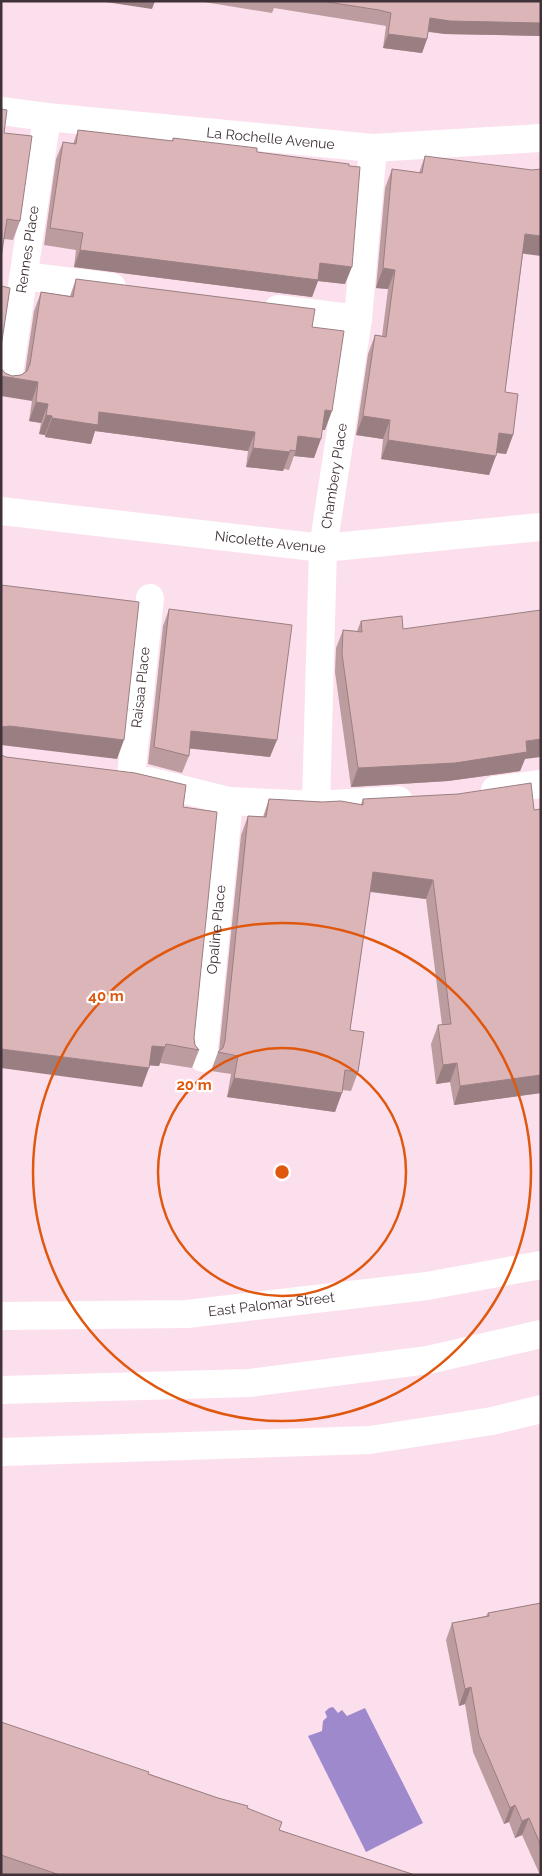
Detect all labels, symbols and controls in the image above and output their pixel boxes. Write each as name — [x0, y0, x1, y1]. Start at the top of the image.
street label: La Rochelle Avenue — [206, 124, 336, 152]
street label: Rennes Place — [13, 205, 42, 294]
street label: Chambery Place — [318, 422, 350, 530]
street label: Nicolette Avenue — [214, 528, 327, 556]
street label: Raisaa Place — [128, 646, 153, 729]
street label: Opaline Place — [204, 884, 228, 975]
text: 40 m — [88, 987, 124, 1005]
text: 20 m — [176, 1076, 212, 1094]
centre of rings — [273, 1163, 291, 1181]
street label: East Palomar Street — [207, 1289, 336, 1319]

